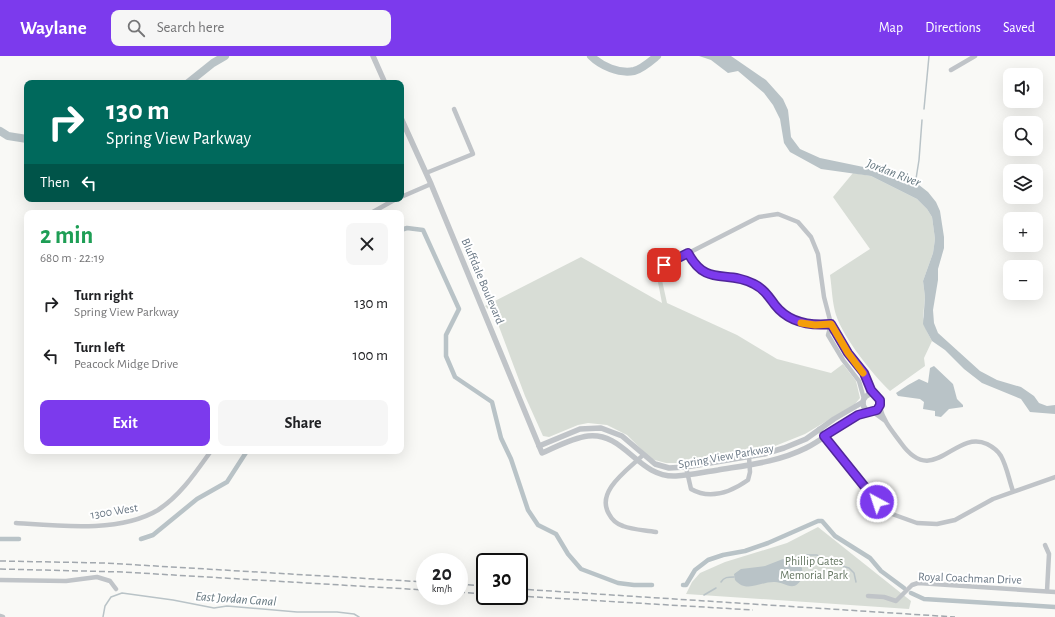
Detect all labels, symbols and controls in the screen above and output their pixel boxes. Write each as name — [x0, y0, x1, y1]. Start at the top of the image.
search box — [111, 10, 391, 46]
icon: search — [125, 17, 147, 39]
text: Waylane — [20, 19, 87, 38]
text: Search here — [157, 20, 224, 35]
text: Map — [879, 21, 903, 35]
text: Directions — [925, 21, 981, 35]
text: Saved — [1003, 21, 1035, 35]
map controls — [1003, 68, 1043, 300]
button: sound — [1003, 68, 1043, 108]
icon: right — [40, 96, 92, 148]
text: 130 m — [106, 97, 170, 125]
button: search — [1003, 116, 1043, 156]
text: Spring View Parkway — [106, 130, 251, 148]
water label: Jordan River — [864, 157, 923, 190]
button: layers — [1003, 164, 1043, 204]
icon: left — [78, 172, 100, 194]
text: Then — [40, 175, 70, 190]
button: + — [1003, 212, 1043, 252]
button: close — [346, 223, 388, 265]
text: 2 min — [40, 224, 93, 248]
street label: Bluffdale Boulevard — [460, 236, 506, 326]
pin — [647, 248, 681, 282]
text: 680 m · 22:19 — [40, 252, 104, 265]
icon: arrive — [653, 254, 675, 276]
button: − — [1003, 260, 1043, 300]
text: Turn right — [74, 288, 133, 303]
icon: right — [40, 293, 62, 315]
text: 130 m — [354, 296, 388, 311]
text: Spring View Parkway — [74, 306, 179, 319]
text: Turn left — [74, 340, 125, 355]
icon: left — [40, 345, 62, 367]
text: 100 m — [353, 348, 388, 363]
text: Peacock Midge Drive — [74, 358, 178, 371]
button: Exit — [40, 400, 210, 446]
button: Share — [218, 400, 388, 446]
street label: Spring View Parkway — [677, 442, 775, 471]
position arrow — [856, 481, 898, 523]
street label: 1300 West — [89, 501, 139, 521]
speed limit sign: 30 — [476, 553, 528, 605]
park label: Phillip Gates Memorial Park — [780, 555, 849, 581]
text: 20 — [432, 564, 452, 584]
street label: Royal Coachman Drive — [918, 570, 1022, 587]
text: km/h — [432, 584, 452, 594]
water label: East Jordan Canal — [195, 590, 277, 609]

